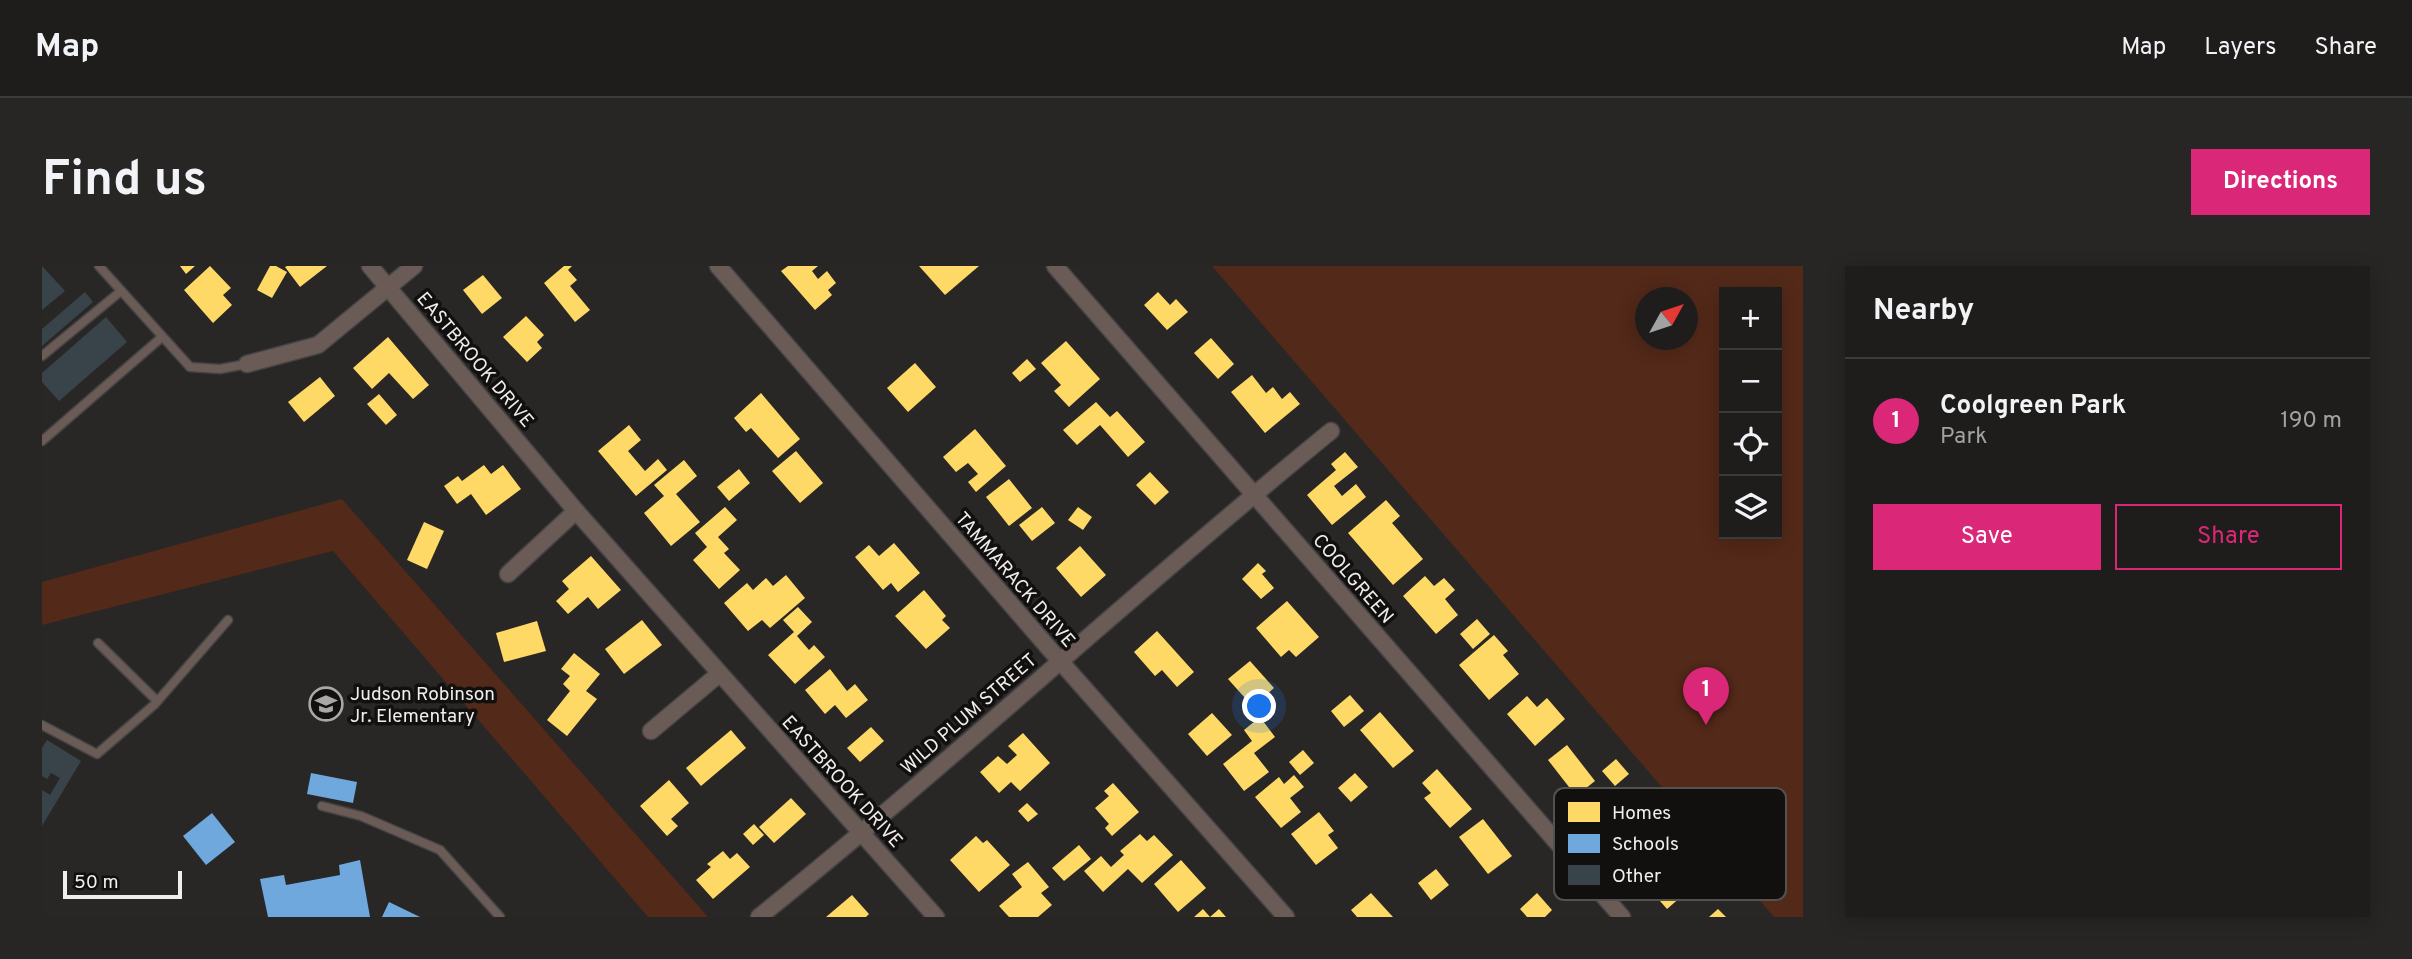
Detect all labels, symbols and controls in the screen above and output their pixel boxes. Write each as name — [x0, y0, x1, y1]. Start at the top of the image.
text: Map — [35, 27, 99, 69]
text: Map — [2121, 33, 2166, 63]
text: Layers — [2204, 33, 2276, 63]
text: Share — [2314, 33, 2377, 63]
button: Directions — [2191, 149, 2370, 215]
text: Find us — [42, 151, 207, 213]
street label: EASTBROOK DRIVE — [411, 287, 538, 433]
north arrow — [1635, 287, 1698, 350]
map controls — [1719, 287, 1782, 539]
button: + — [1719, 287, 1782, 350]
text: Nearby — [1873, 293, 1974, 330]
button: − — [1719, 350, 1782, 413]
text: Coolgreen Park — [1940, 390, 2126, 423]
text: 1 — [1891, 407, 1901, 436]
text: 190 m — [2280, 407, 2342, 436]
button: locate — [1719, 413, 1782, 476]
text: Park — [1940, 423, 1987, 452]
button: layers — [1719, 476, 1782, 539]
button: Save — [1873, 504, 2101, 570]
button: Share — [2115, 504, 2342, 570]
street label: TAMMARACK DRIVE — [949, 508, 1080, 653]
street label: COOLGREEN — [1307, 529, 1398, 629]
street label: WILD PLUM STREET — [896, 649, 1042, 780]
pin: 1 — [1683, 667, 1729, 725]
place label: Judson Robinson Jr. Elementary — [350, 683, 495, 729]
school or university icon: Judson Robinson Jr. Elementary — [307, 685, 345, 723]
your location — [1242, 689, 1276, 723]
street label: EASTBROOK DRIVE — [776, 711, 907, 854]
legend — [1554, 788, 1786, 900]
text: Homes — [1612, 802, 1671, 826]
text: Schools — [1612, 833, 1679, 857]
text: Other — [1612, 865, 1662, 889]
scale bar — [63, 868, 182, 900]
text: 50 m — [74, 871, 119, 895]

